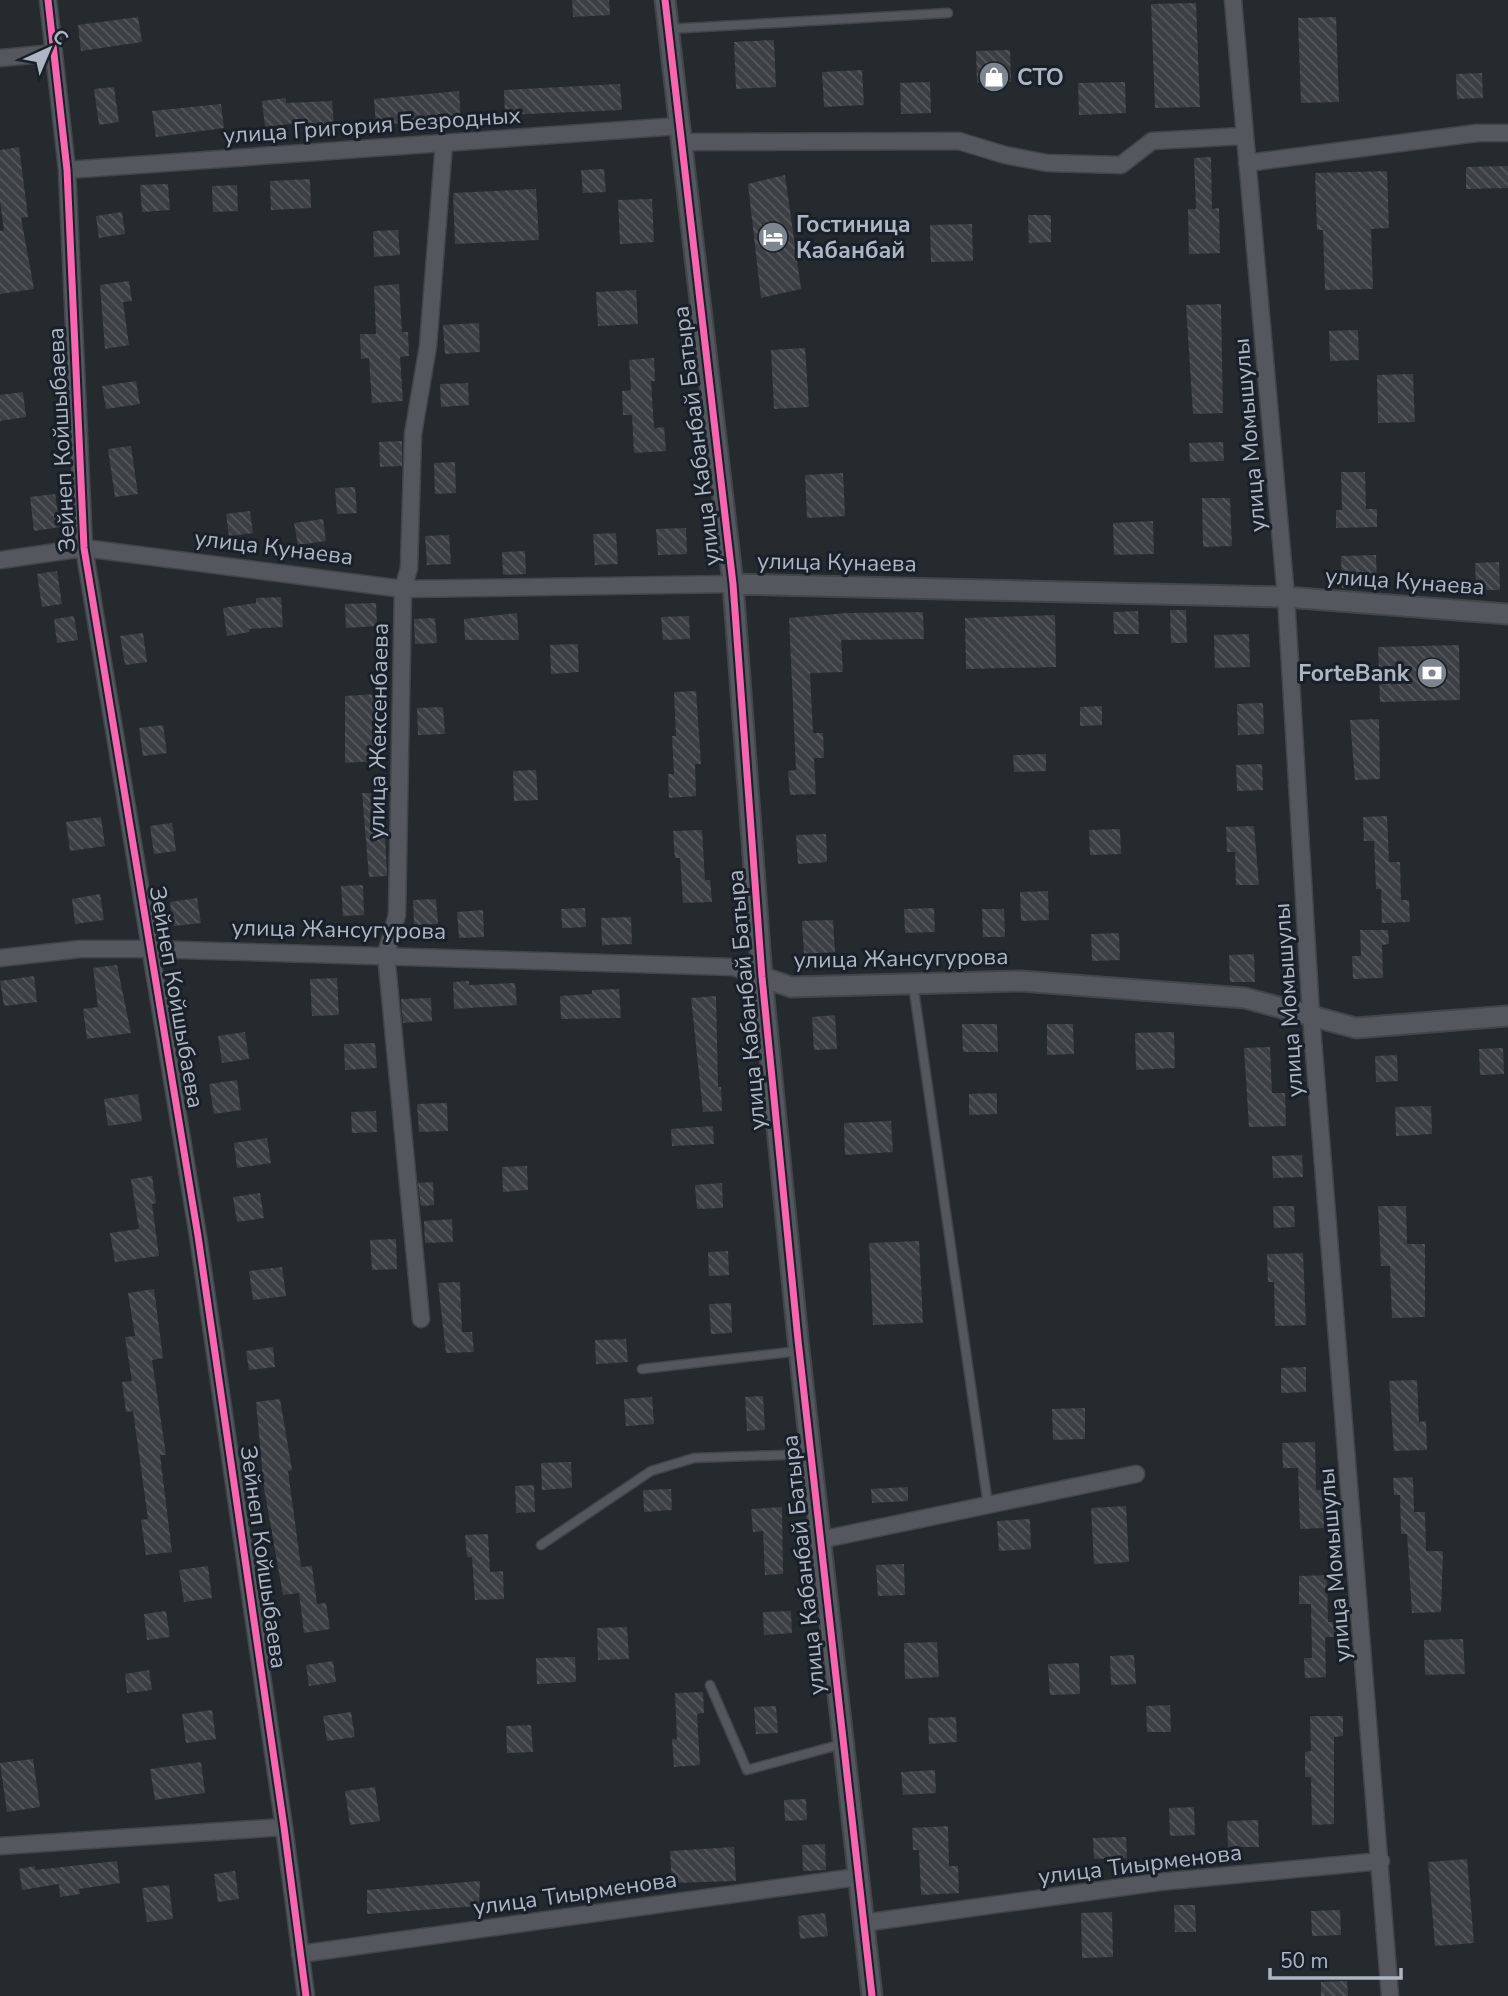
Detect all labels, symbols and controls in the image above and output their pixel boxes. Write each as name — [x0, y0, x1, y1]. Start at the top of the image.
north arrow — [14, 14, 84, 84]
text: С — [46, 24, 74, 51]
shop icon: СТО — [977, 60, 1011, 94]
place label: СТО — [1017, 62, 1064, 93]
street label: улица Григория Безродных — [222, 100, 522, 151]
place label: Гостиница Кабанбай — [796, 209, 911, 266]
hotel icon: Гостиница Кабанбай — [756, 220, 790, 254]
street label: улица Кабанбай Батыра — [665, 304, 728, 568]
street label: Зейнеп Койшыбаева — [40, 327, 83, 553]
street label: улица Момышулы — [1226, 337, 1273, 533]
street label: улица Кунаева — [193, 522, 355, 573]
street label: улица Кунаева — [757, 546, 917, 579]
street label: улица Кунаева — [1324, 560, 1486, 603]
street label: улица Жексенбаева — [361, 623, 396, 839]
bank icon: ForteBank — [1415, 656, 1449, 690]
place label: ForteBank — [1298, 658, 1410, 689]
street label: улица Кабанбай Батыра — [720, 868, 773, 1132]
street label: Зейнеп Койшыбаева — [142, 884, 211, 1111]
street label: улица Момышулы — [1266, 902, 1311, 1098]
street label: улица Жансугурова — [231, 912, 447, 947]
street label: улица Жансугурова — [793, 941, 1009, 976]
street label: улица Кабанбай Батыра — [774, 1433, 833, 1697]
street label: Зейнеп Койшыбаева — [232, 1444, 295, 1671]
street label: улица Момышулы — [1311, 1467, 1358, 1663]
street label: улица Тиырменова — [1036, 1837, 1244, 1892]
street label: улица Тиырменова — [471, 1864, 679, 1923]
scale bar — [1270, 1937, 1401, 1981]
text: 50 m — [1280, 1947, 1329, 1975]

